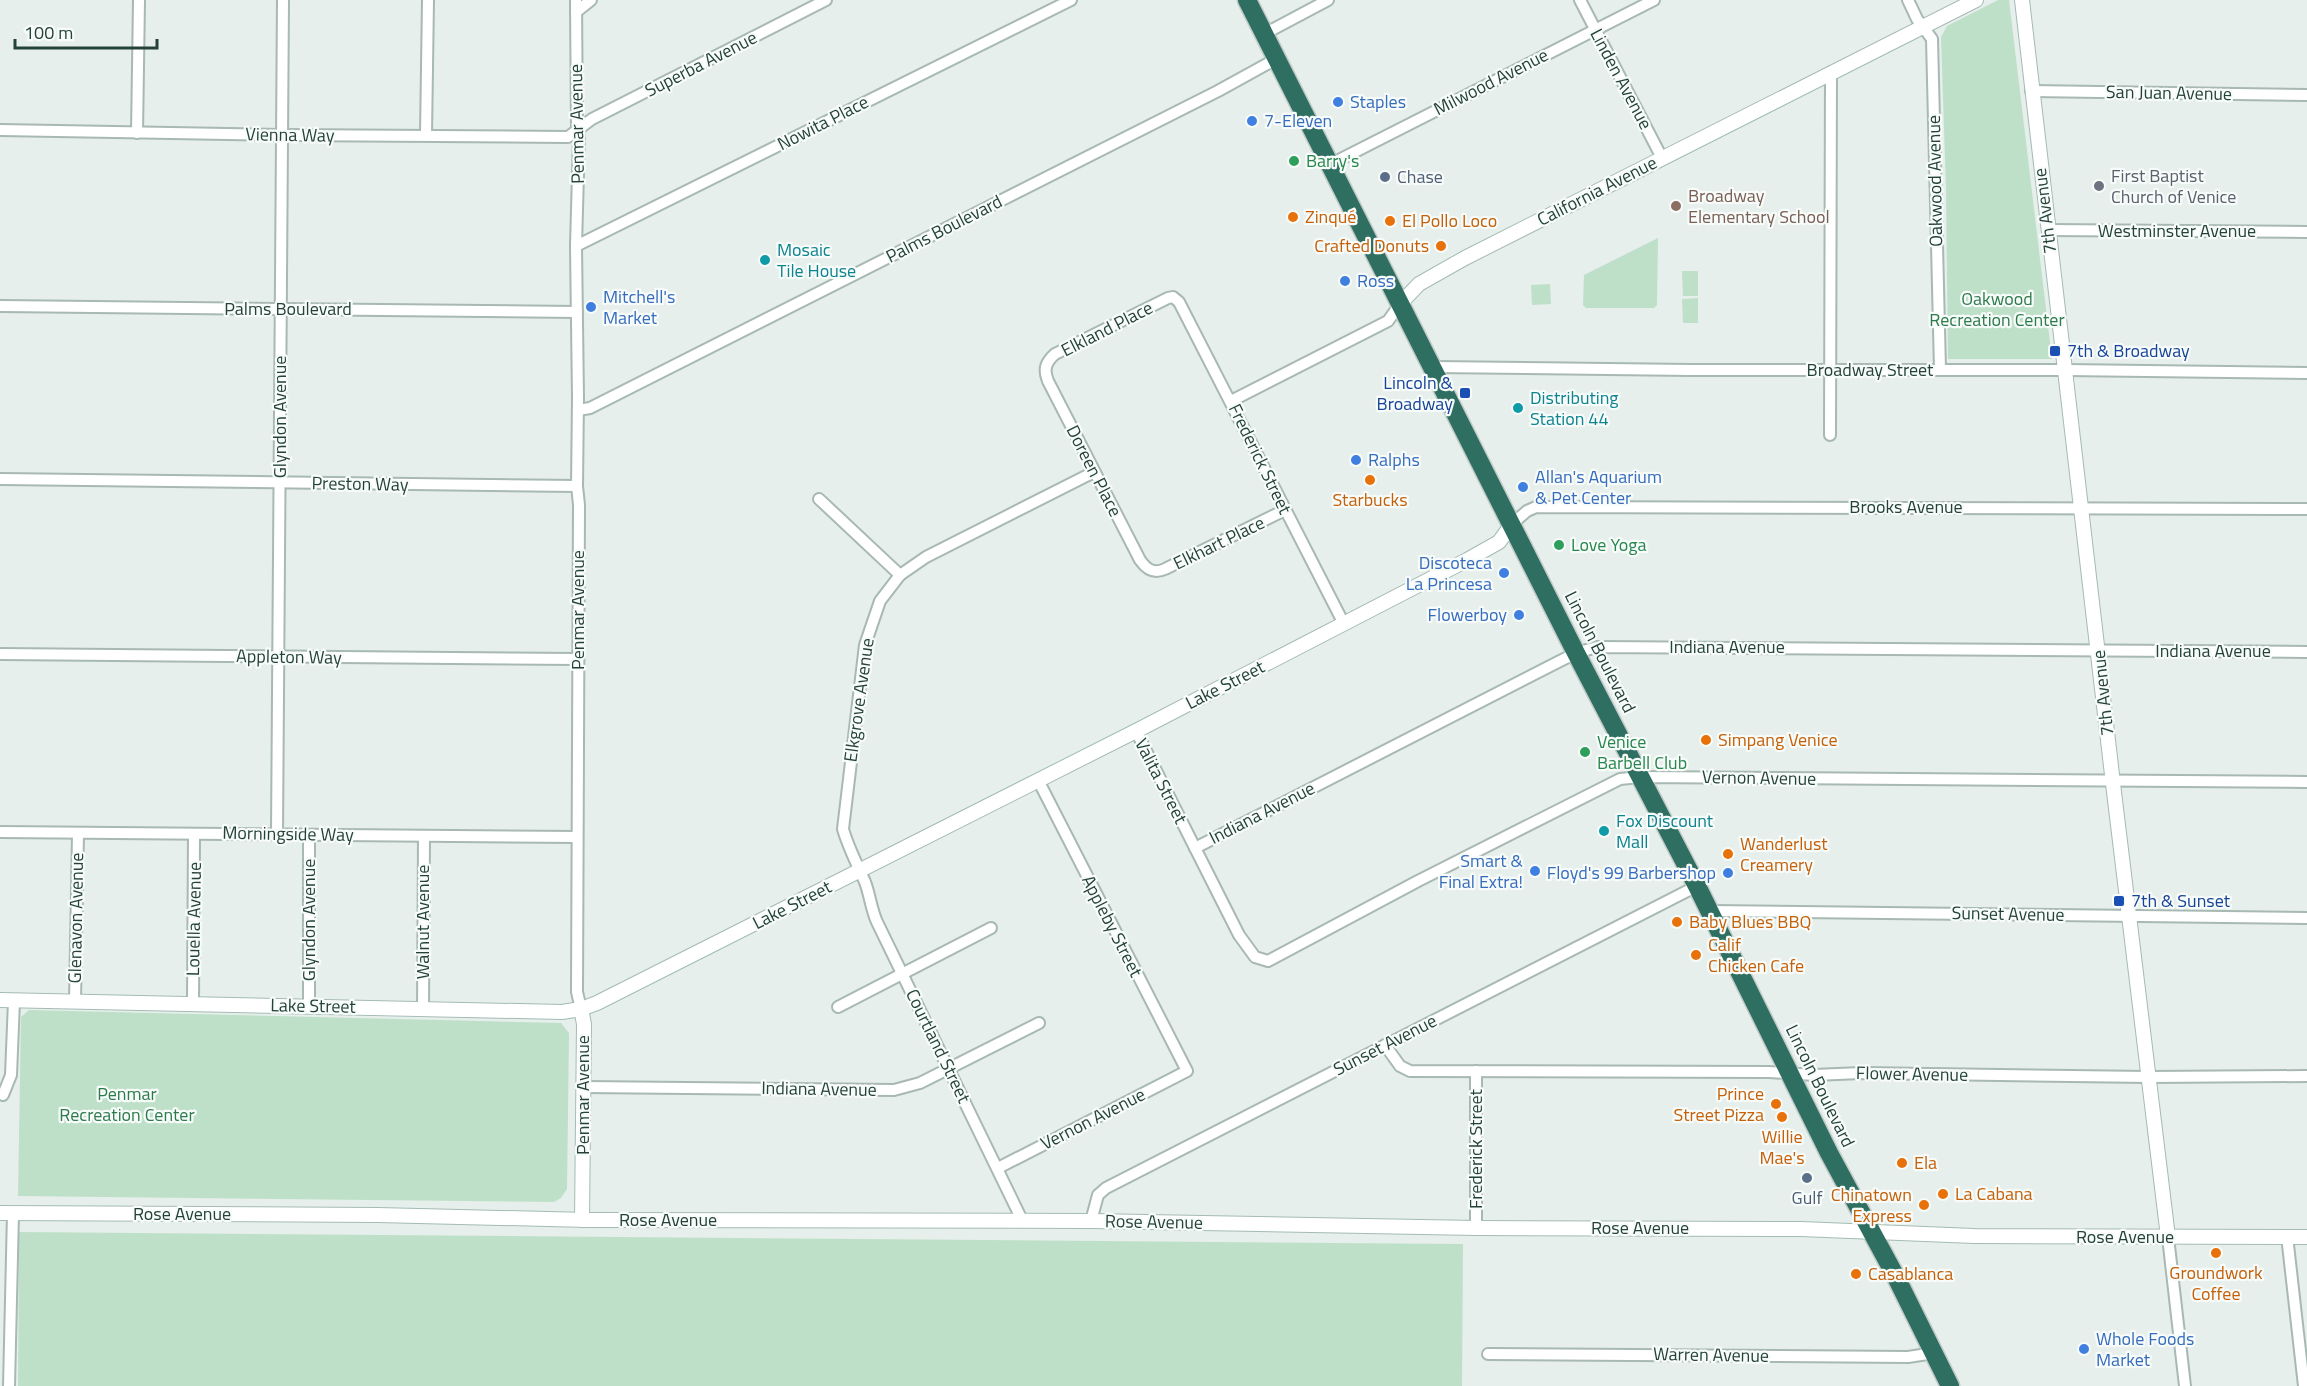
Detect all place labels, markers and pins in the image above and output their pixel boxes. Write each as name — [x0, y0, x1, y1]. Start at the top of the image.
place label: Staples — [1350, 88, 1406, 115]
marker: Staples — [1331, 95, 1345, 109]
place label: 7-Eleven — [1264, 107, 1332, 134]
marker: 7-Eleven — [1245, 114, 1259, 128]
place label: Barry's — [1306, 147, 1359, 174]
marker: Barry's — [1287, 154, 1301, 168]
place label: First Baptist Church of Venice — [2111, 162, 2236, 210]
place label: Chase — [1397, 163, 1443, 190]
marker: Chase — [1378, 170, 1392, 184]
marker: First Baptist Church of Venice — [2092, 179, 2106, 193]
place label: Broadway Elementary School — [1688, 182, 1830, 230]
marker: Broadway Elementary School — [1669, 199, 1683, 213]
place label: Zinqué — [1305, 203, 1356, 230]
place label: El Pollo Loco — [1402, 207, 1497, 234]
marker: Zinqué — [1286, 210, 1300, 224]
marker: El Pollo Loco — [1383, 214, 1397, 228]
place label: Crafted Donuts — [1314, 232, 1429, 259]
place label: Mosaic Tile House — [777, 236, 856, 284]
marker: Crafted Donuts — [1434, 239, 1448, 253]
marker: Mosaic Tile House — [758, 253, 772, 267]
place label: Ross — [1357, 267, 1394, 294]
marker: Ross — [1338, 274, 1352, 288]
place label: Mitchell's Market — [603, 283, 675, 331]
marker: Mitchell's Market — [584, 300, 598, 314]
place label: 7th & Broadway — [2067, 337, 2190, 364]
marker: 7th & Broadway — [2048, 344, 2062, 358]
place label: Lincoln & Broadway — [1377, 369, 1454, 417]
place label: Distributing Station 44 — [1530, 384, 1619, 432]
marker: Lincoln & Broadway — [1458, 386, 1472, 400]
marker: Distributing Station 44 — [1511, 401, 1525, 415]
place label: Ralphs — [1368, 446, 1420, 473]
marker: Ralphs — [1349, 453, 1363, 467]
place label: Allan's Aquarium & Pet Center — [1535, 463, 1662, 511]
marker: Starbucks — [1363, 473, 1377, 487]
marker: Allan's Aquarium & Pet Center — [1516, 480, 1530, 494]
place label: Starbucks — [1332, 486, 1408, 513]
place label: Love Yoga — [1571, 531, 1647, 558]
marker: Love Yoga — [1552, 538, 1566, 552]
place label: Discoteca La Princesa — [1406, 549, 1492, 597]
marker: Discoteca La Princesa — [1497, 566, 1511, 580]
place label: Flowerboy — [1428, 601, 1507, 628]
marker: Flowerboy — [1512, 608, 1526, 622]
place label: Simpang Venice — [1718, 726, 1838, 753]
place label: Venice Barbell Club — [1597, 728, 1687, 776]
marker: Simpang Venice — [1699, 733, 1713, 747]
marker: Venice Barbell Club — [1578, 745, 1592, 759]
place label: Fox Discount Mall — [1616, 807, 1714, 855]
marker: Fox Discount Mall — [1597, 824, 1611, 838]
place label: Wanderlust Creamery — [1740, 830, 1828, 878]
place label: Smart & Final Extra! — [1439, 847, 1524, 895]
marker: Wanderlust Creamery — [1721, 847, 1735, 861]
place label: Floyd's 99 Barbershop — [1547, 859, 1716, 886]
marker: Smart & Final Extra! — [1528, 864, 1542, 878]
marker: Floyd's 99 Barbershop — [1721, 866, 1735, 880]
place label: 7th & Sunset — [2131, 887, 2231, 914]
marker: 7th & Sunset — [2112, 894, 2126, 908]
place label: Baby Blues BBQ — [1689, 908, 1811, 935]
marker: Baby Blues BBQ — [1670, 915, 1684, 929]
place label: Calif Chicken Cafe — [1708, 931, 1804, 979]
marker: Calif Chicken Cafe — [1689, 948, 1703, 962]
place label: Prince Street Pizza — [1674, 1080, 1764, 1128]
marker: Prince Street Pizza — [1769, 1097, 1783, 1111]
marker: Willie Mae's — [1775, 1110, 1789, 1124]
place label: Willie Mae's — [1759, 1123, 1805, 1171]
place label: Ela — [1914, 1149, 1937, 1176]
marker: Ela — [1895, 1156, 1909, 1170]
marker: Gulf — [1800, 1171, 1814, 1185]
place label: La Cabana — [1955, 1180, 2033, 1207]
place label: Chinatown Express — [1831, 1181, 1912, 1229]
place label: Gulf — [1792, 1184, 1822, 1211]
marker: La Cabana — [1936, 1187, 1950, 1201]
marker: Chinatown Express — [1917, 1198, 1931, 1212]
marker: Groundwork Coffee — [2209, 1246, 2223, 1260]
place label: Groundwork Coffee — [2169, 1259, 2263, 1307]
place label: Casablanca — [1868, 1260, 1953, 1287]
marker: Casablanca — [1849, 1267, 1863, 1281]
place label: Whole Foods Market — [2096, 1325, 2194, 1373]
marker: Whole Foods Market — [2077, 1342, 2091, 1356]

